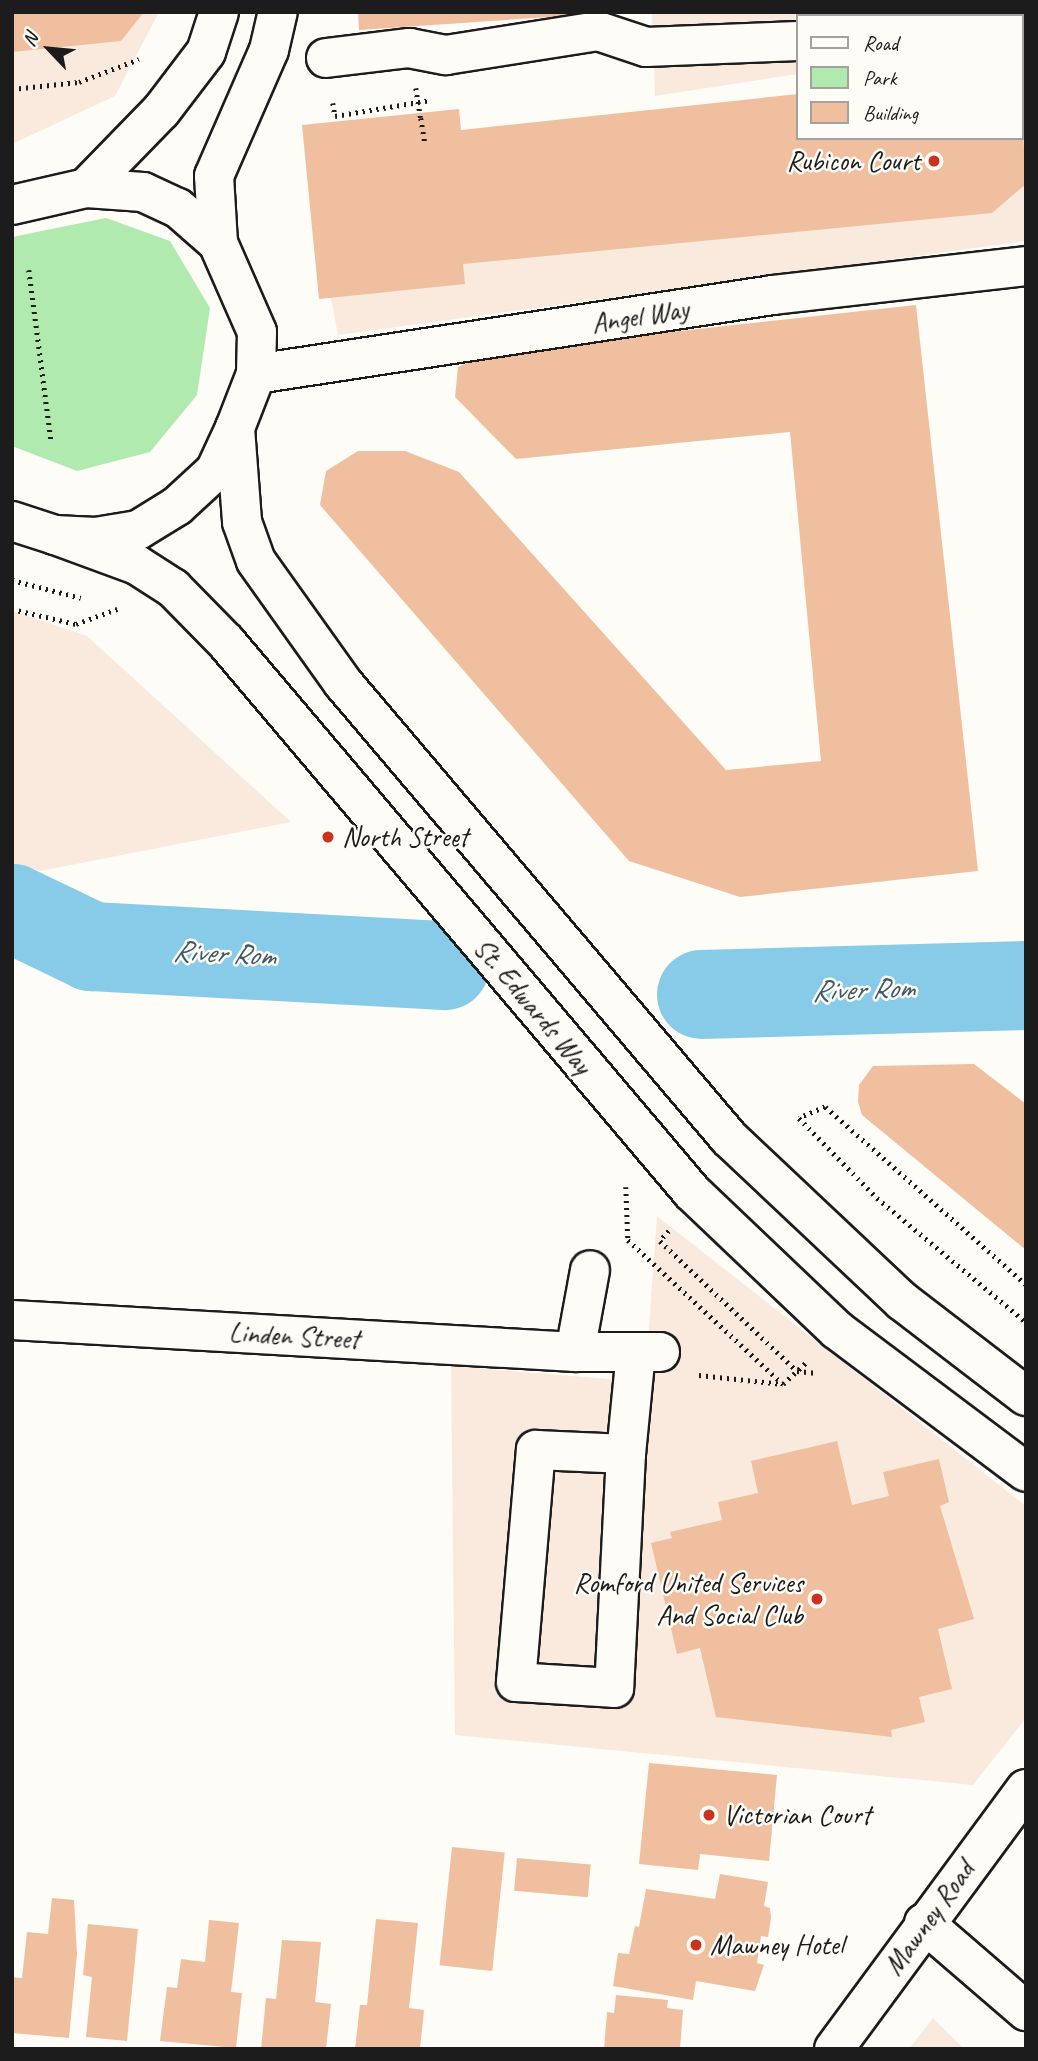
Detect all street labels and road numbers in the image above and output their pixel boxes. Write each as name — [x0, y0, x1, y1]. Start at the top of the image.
street label: Angel Way — [589, 292, 691, 340]
street label: St. Edwards Way — [466, 931, 600, 1081]
street label: Linden Street — [228, 1316, 360, 1356]
street label: Mawney Road — [877, 1855, 981, 1981]

